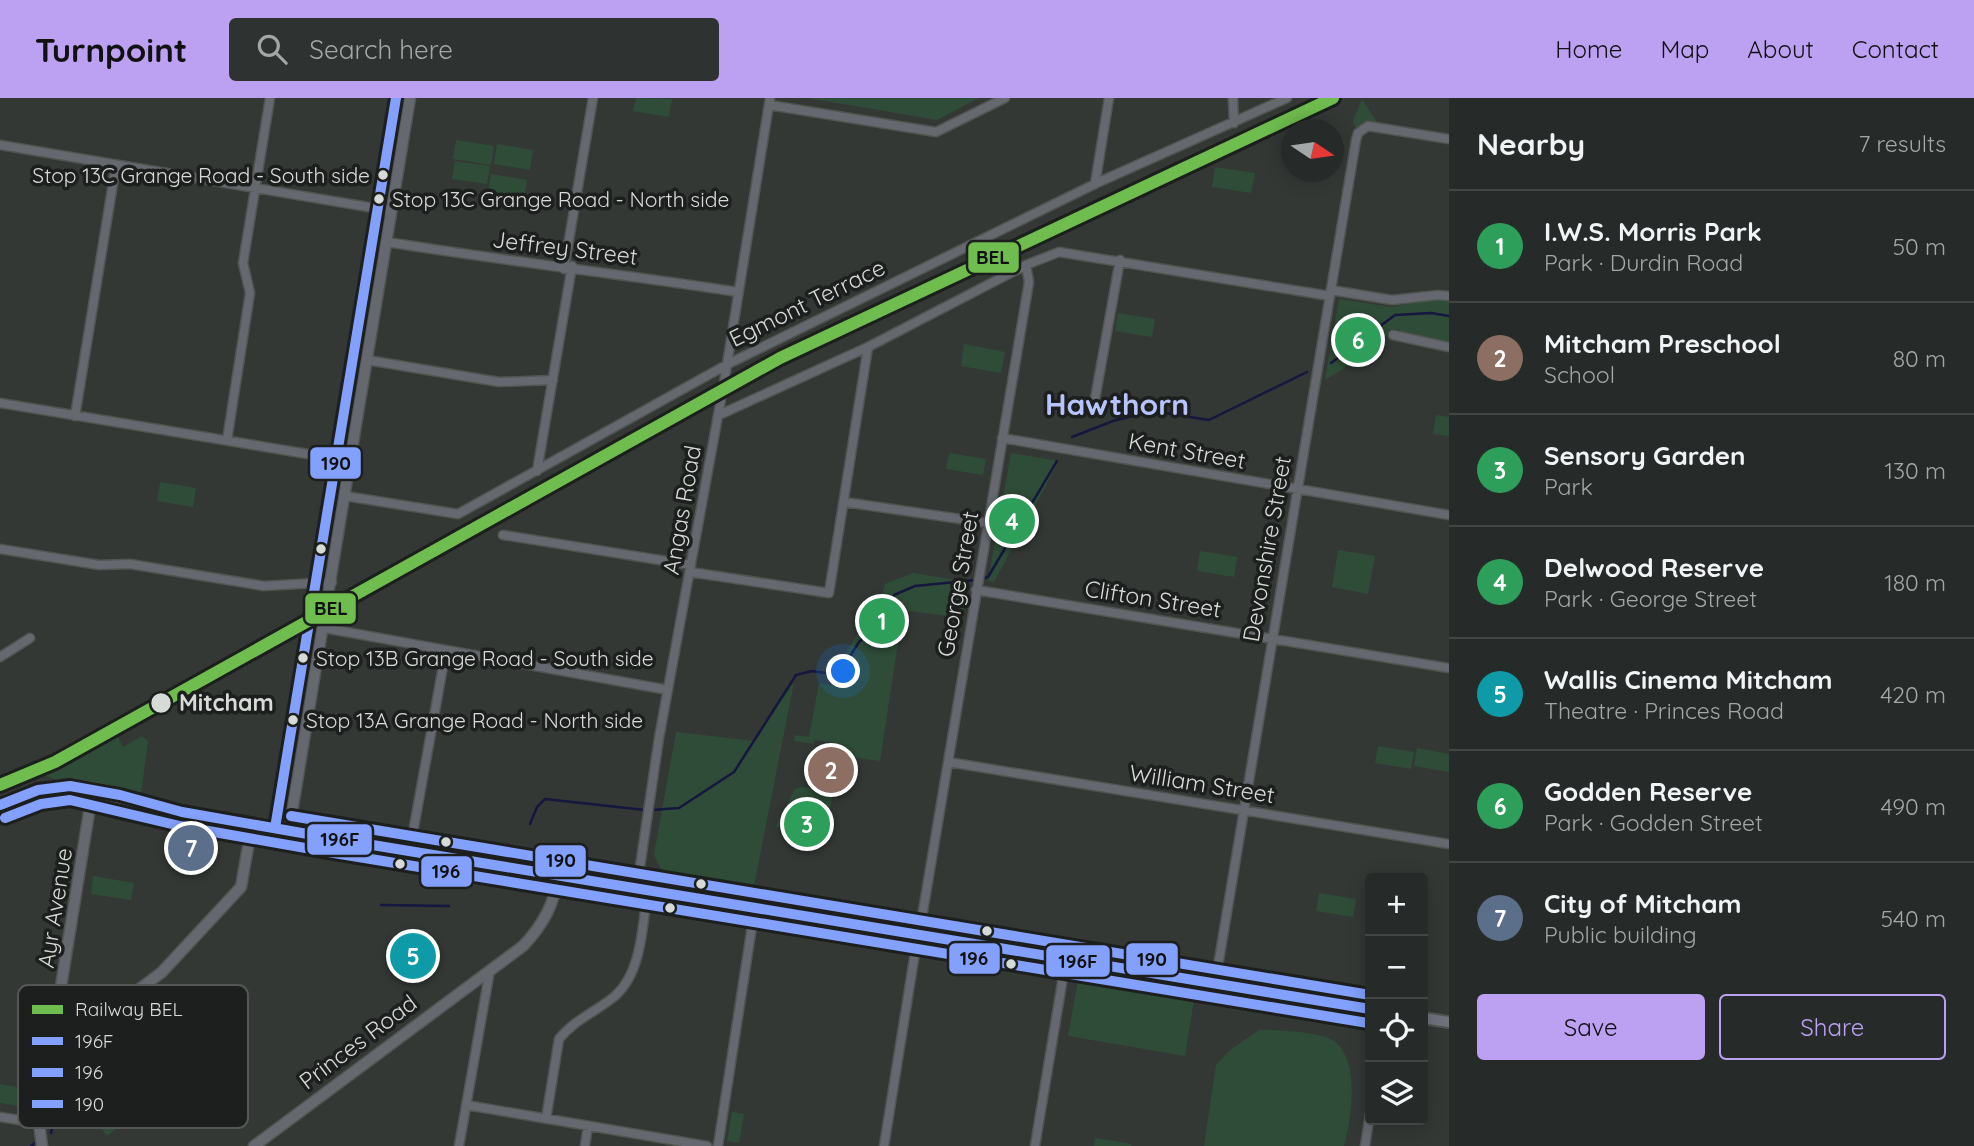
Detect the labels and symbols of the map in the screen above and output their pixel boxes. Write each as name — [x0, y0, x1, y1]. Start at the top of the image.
north arrow — [1281, 119, 1344, 182]
place label: Stop 13C Grange Road - South side — [32, 162, 370, 188]
marker: Stop 13C Grange Road - South side — [376, 168, 390, 182]
place label: Stop 13C Grange Road - North side — [392, 186, 729, 212]
marker: Stop 13C Grange Road - North side — [372, 192, 386, 206]
street label: Jeffrey Street — [491, 224, 640, 271]
line badge: BEL — [967, 241, 1020, 274]
text: BEL — [976, 245, 1010, 269]
street label: Egmont Terrace — [724, 252, 889, 353]
pin: 6 — [1335, 314, 1381, 366]
district label: Hawthorn — [1045, 385, 1189, 423]
street label: Kent Street — [1126, 426, 1248, 475]
street label: Angas Road — [656, 443, 707, 577]
line badge: 190 — [309, 446, 362, 480]
text: 190 — [321, 451, 351, 475]
street label: Devonshire Street — [1236, 454, 1297, 644]
pin: 4 — [989, 495, 1035, 547]
street label: George Street — [930, 509, 985, 659]
unlabelled marker — [314, 542, 328, 556]
street label: Clifton Street — [1083, 573, 1223, 624]
line badge: BEL — [304, 592, 357, 625]
pin: 1 — [859, 595, 905, 647]
text: BEL — [314, 596, 348, 620]
place label: Stop 13B Grange Road - South side — [316, 645, 654, 671]
marker: Stop 13B Grange Road - South side — [296, 651, 310, 665]
your location — [826, 654, 860, 688]
place label: Mitcham — [179, 688, 274, 717]
marker: Mitcham — [149, 691, 173, 715]
place label: Stop 13A Grange Road - North side — [306, 707, 643, 733]
marker: Stop 13A Grange Road - North side — [286, 713, 300, 727]
pin: 2 — [808, 744, 854, 796]
street label: William Street — [1127, 758, 1277, 809]
pin: 3 — [784, 798, 830, 850]
pin: 7 — [168, 822, 214, 874]
line badge: 196F — [306, 823, 373, 856]
text: 196F — [320, 827, 360, 851]
unlabelled marker — [439, 835, 453, 849]
line badge: 190 — [534, 844, 587, 878]
street label: Ayr Avenue — [31, 846, 78, 970]
text: 190 — [546, 848, 576, 872]
line badge: 196 — [420, 855, 473, 888]
unlabelled marker — [393, 857, 407, 871]
text: 196 — [432, 859, 460, 883]
unlabelled marker — [694, 877, 708, 891]
unlabelled marker — [663, 901, 677, 915]
unlabelled marker — [980, 924, 994, 938]
pin: 5 — [390, 930, 436, 982]
line badge: 196 — [948, 942, 1001, 975]
line badge: 190 — [1125, 942, 1179, 976]
line badge: 196F — [1045, 944, 1111, 978]
text: 196 — [960, 946, 988, 970]
text: 190 — [1137, 947, 1167, 971]
text: 196F — [1058, 949, 1098, 973]
unlabelled marker — [1004, 957, 1018, 971]
legend — [18, 985, 248, 1128]
street label: Princes Road — [293, 988, 422, 1095]
text: Railway BEL — [75, 997, 183, 1021]
text: 196F — [75, 1029, 114, 1053]
text: 196 — [75, 1060, 103, 1084]
text: 190 — [75, 1092, 104, 1116]

